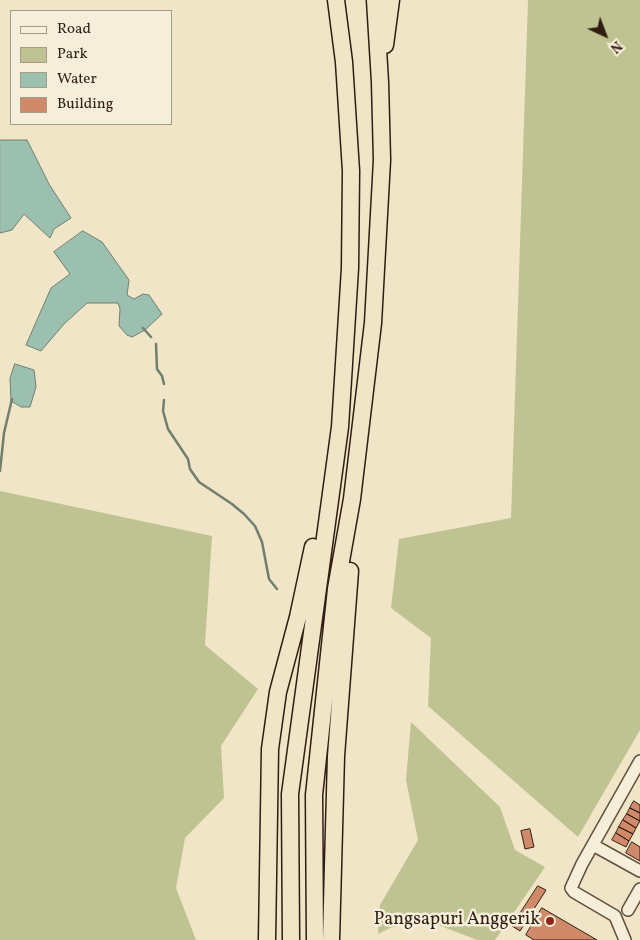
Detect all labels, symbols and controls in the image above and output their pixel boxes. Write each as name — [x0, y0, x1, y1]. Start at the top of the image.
legend — [10, 10, 172, 125]
north arrow — [580, 10, 630, 60]
text: Road — [57, 19, 91, 40]
text: N — [605, 36, 626, 57]
text: Park — [57, 44, 88, 65]
text: Water — [57, 69, 97, 90]
text: Building — [57, 94, 113, 115]
place label: Pangsapuri Anggerik — [374, 910, 540, 932]
marker: Pangsapuri Anggerik — [544, 915, 556, 927]

